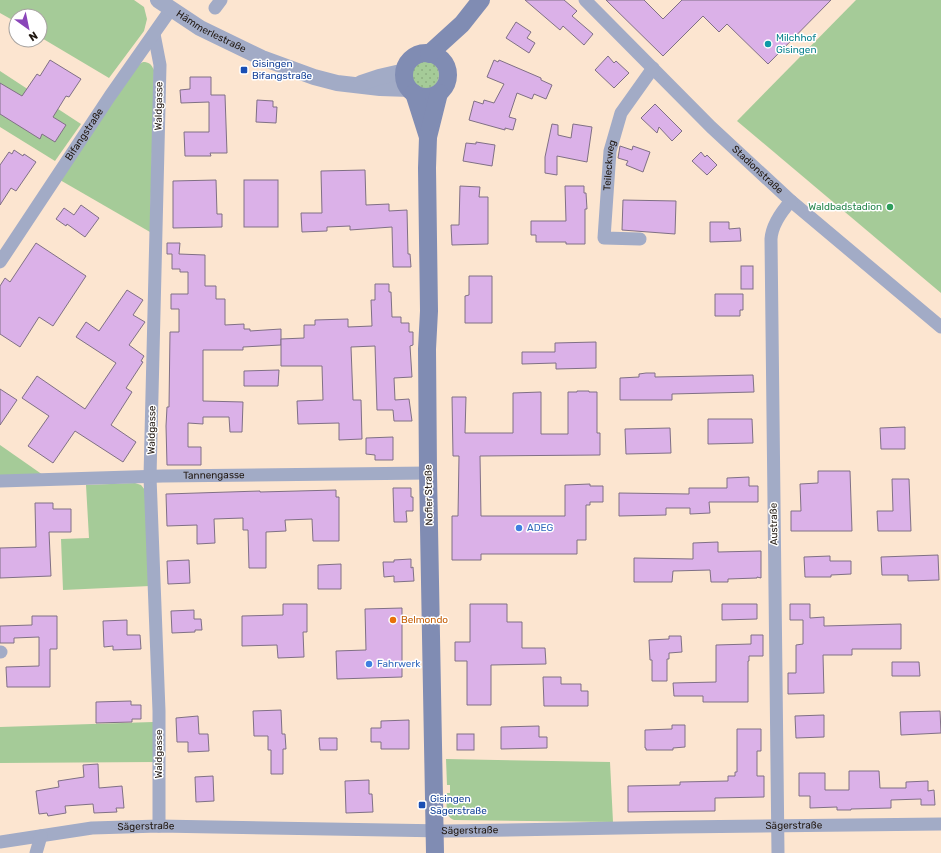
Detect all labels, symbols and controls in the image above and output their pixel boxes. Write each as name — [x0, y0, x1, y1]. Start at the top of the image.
north arrow — [8, 8, 48, 48]
street label: Hämmerlestraße — [174, 8, 248, 56]
text: N — [26, 28, 40, 44]
place label: Milchhof Gisingen — [776, 32, 816, 56]
marker: Milchhof Gisingen — [763, 39, 773, 49]
place label: Gisingen Bifangstraße — [252, 58, 313, 82]
marker: Gisingen Bifangstraße — [239, 65, 249, 75]
street label: Waldgasse — [153, 81, 165, 131]
street label: Bifangstraße — [63, 106, 106, 163]
street label: Teileckweg — [601, 138, 619, 191]
street label: Stadionstraße — [729, 143, 786, 197]
place label: Waldbadstadion — [808, 201, 882, 213]
marker: Waldbadstadion — [885, 202, 895, 212]
street label: Waldgasse — [146, 405, 158, 455]
street label: Nofler Straße — [422, 464, 436, 526]
street label: Tannengasse — [183, 469, 245, 482]
street label: Austraße — [768, 502, 780, 545]
place label: ADEG — [527, 522, 554, 534]
marker: ADEG — [514, 523, 524, 533]
place label: Belmondo — [401, 614, 448, 626]
marker: Belmondo — [388, 615, 398, 625]
place label: Fahrwerk — [377, 658, 421, 670]
marker: Fahrwerk — [364, 659, 374, 669]
street label: Waldgasse — [153, 729, 165, 778]
place label: Gisingen Sägerstraße — [430, 793, 487, 817]
marker: Gisingen Sägerstraße — [417, 800, 427, 810]
street label: Sägerstraße — [765, 819, 823, 832]
street label: Sägerstraße — [117, 820, 175, 833]
street label: Sägerstraße — [441, 824, 499, 837]

